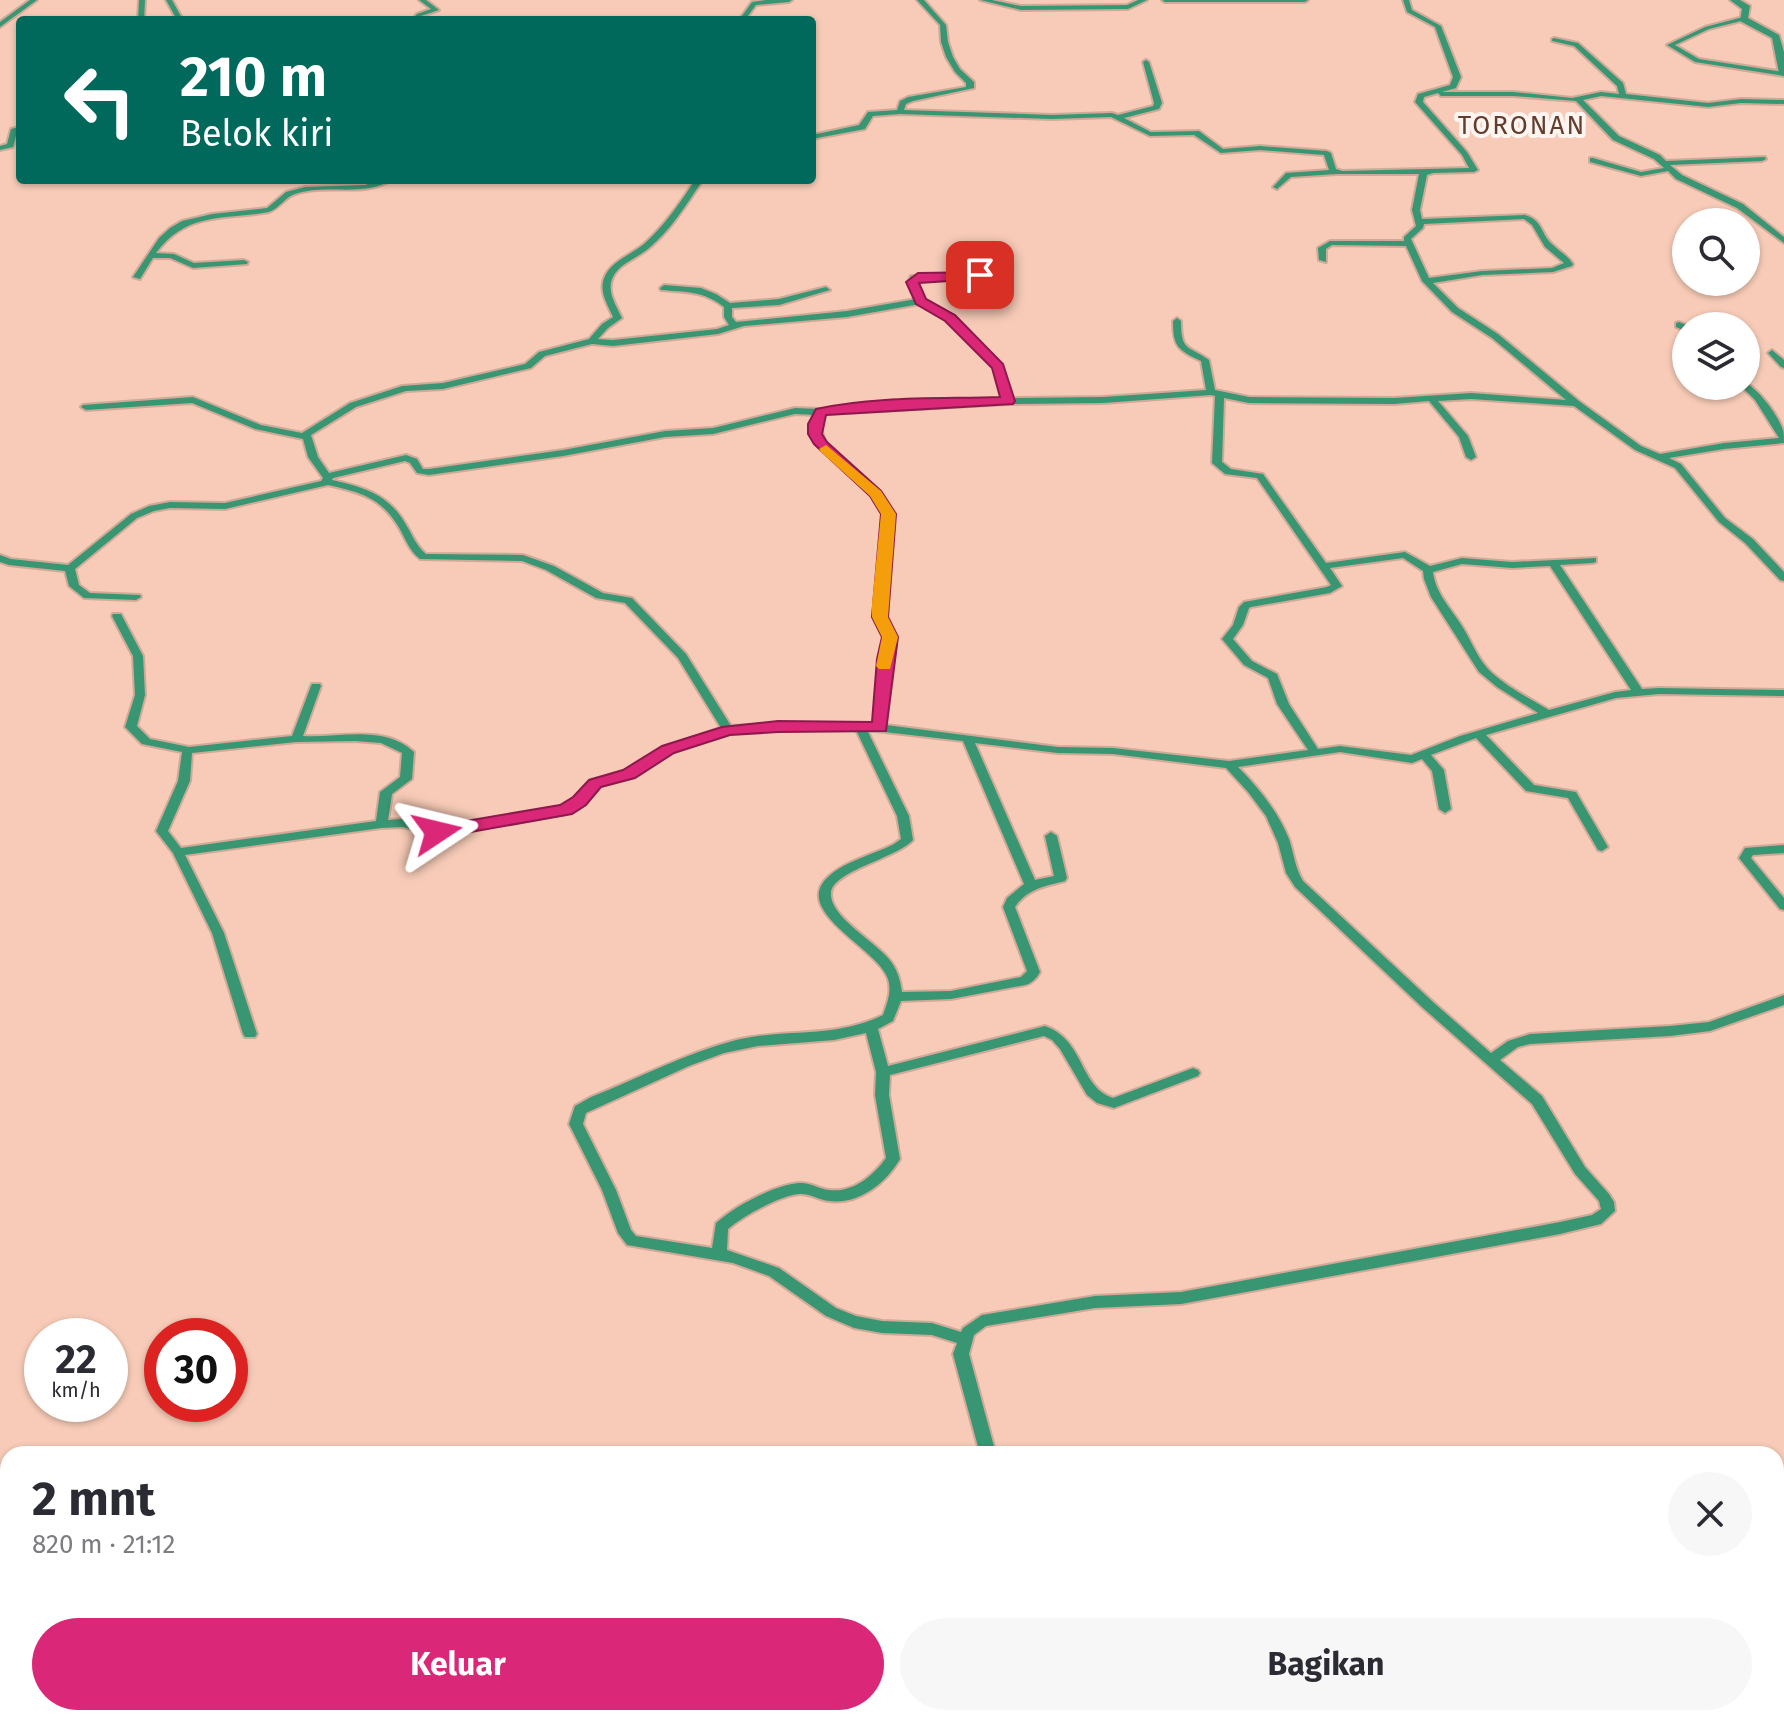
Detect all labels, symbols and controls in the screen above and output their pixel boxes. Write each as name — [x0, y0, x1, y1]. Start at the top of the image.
text: 210 m — [180, 44, 327, 111]
icon: left — [48, 48, 152, 152]
district label: TORONAN — [1458, 110, 1586, 141]
text: Belok kiri — [180, 112, 334, 156]
map controls — [1672, 208, 1760, 400]
button: search — [1672, 208, 1760, 296]
pin — [946, 241, 1014, 309]
icon: arrive — [958, 253, 1002, 297]
button: layers — [1672, 312, 1760, 400]
position arrow — [395, 790, 479, 874]
speed limit sign: 30 — [144, 1318, 248, 1422]
text: 22 — [55, 1336, 97, 1384]
text: km/h — [51, 1378, 101, 1402]
text: 2 mnt — [32, 1470, 155, 1528]
button: close — [1668, 1472, 1752, 1556]
text: 820 m · 21:12 — [32, 1529, 175, 1560]
button: Keluar — [32, 1618, 884, 1710]
button: Bagikan — [900, 1618, 1752, 1710]

